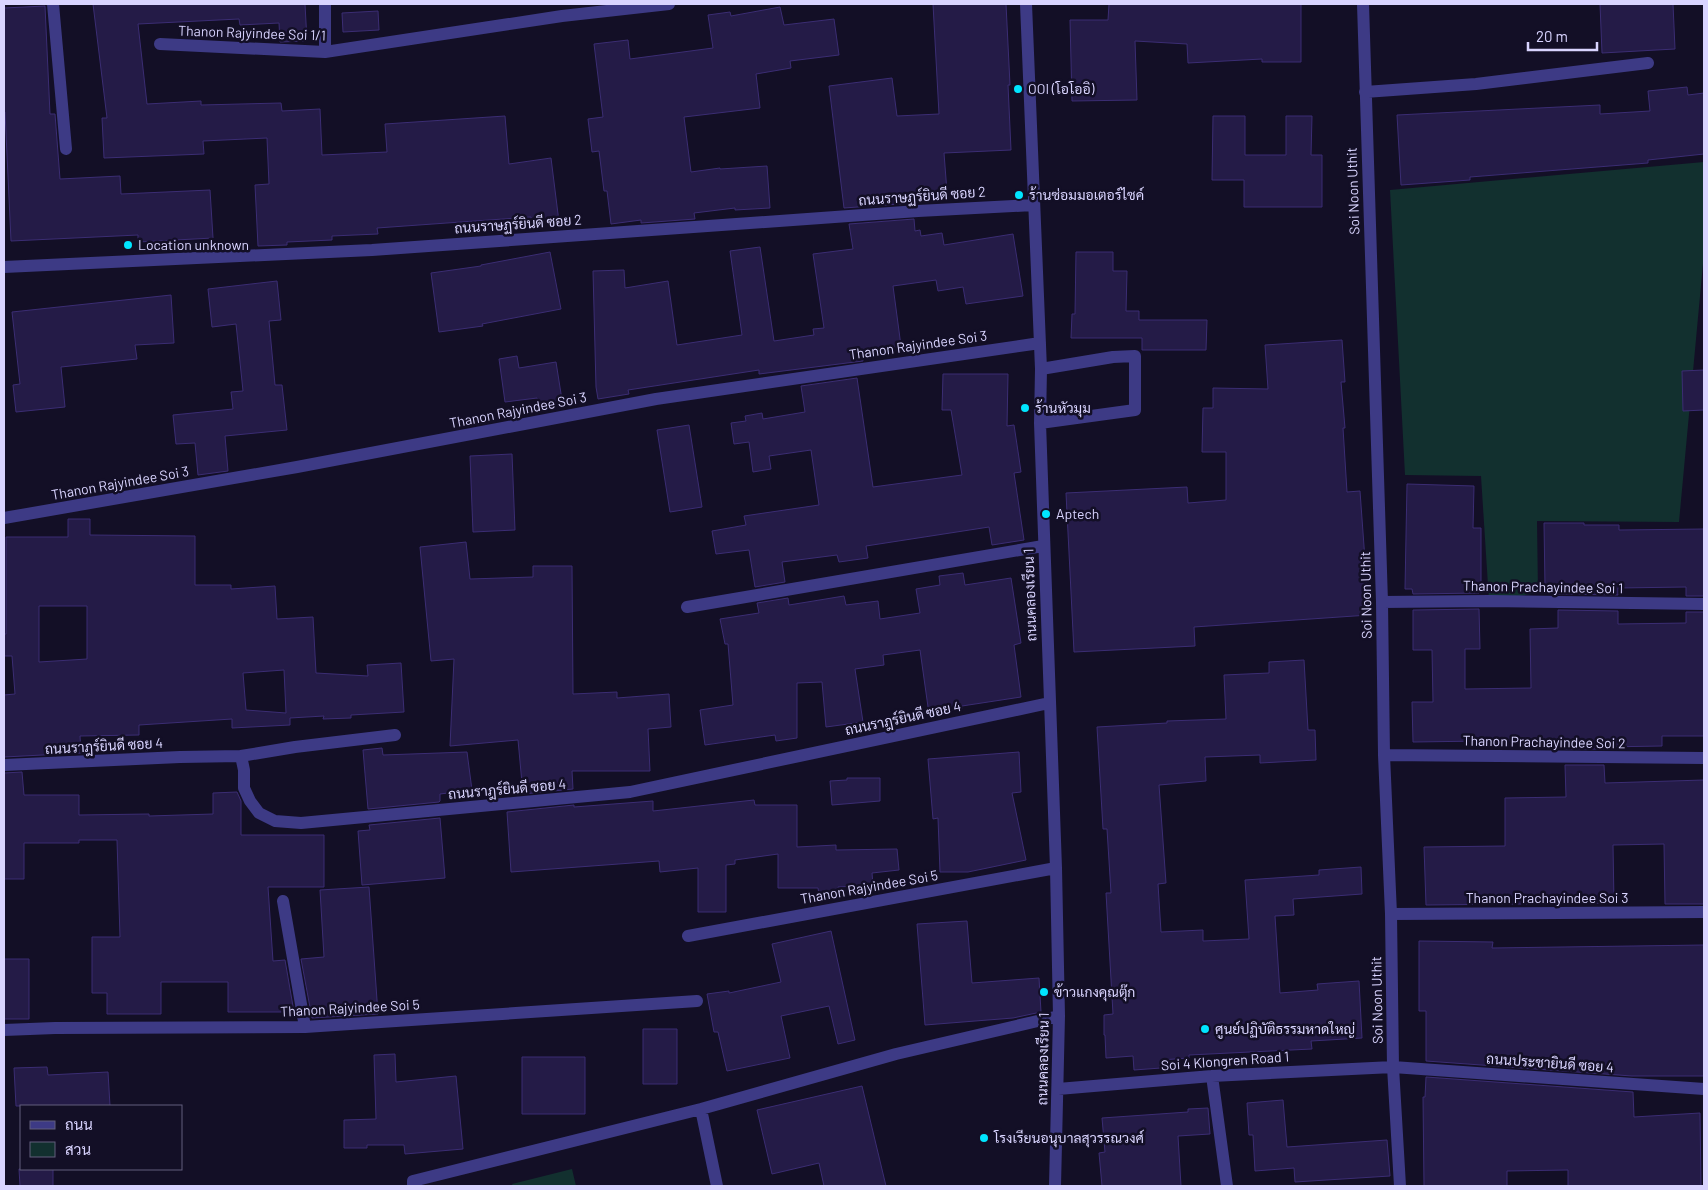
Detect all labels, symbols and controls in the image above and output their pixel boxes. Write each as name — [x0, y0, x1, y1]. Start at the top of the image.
scale bar — [1528, 20, 1597, 52]
street label: Thanon Rajyindee Soi 1/1 — [178, 21, 326, 44]
text: 20 m — [1536, 27, 1568, 45]
place label: OOI (โอโออิ) — [1028, 80, 1095, 97]
marker: OOI (โอโออิ) — [1012, 83, 1024, 95]
street label: Soi Noon Uthit — [1342, 147, 1363, 235]
street label: ถนนราษฏร์ยินดี ซอย 2 — [858, 183, 986, 209]
place label: ร้านซ่อมมอเตอร์ไซค์ — [1029, 186, 1144, 203]
marker: ร้านซ่อมมอเตอร์ไซค์ — [1013, 189, 1025, 201]
street label: ถนนราษฏร์ยินดี ซอย 2 — [454, 211, 582, 237]
place label: Location unknown — [138, 236, 249, 253]
marker: Location unknown — [122, 239, 134, 251]
street label: Thanon Rajyindee Soi 3 — [848, 326, 988, 363]
street label: Thanon Rajyindee Soi 3 — [448, 388, 588, 431]
place label: ร้านหัวมุม — [1035, 399, 1091, 418]
marker: ร้านหัวมุม — [1019, 402, 1031, 414]
street label: Thanon Rajyindee Soi 3 — [50, 462, 190, 503]
place label: Aptech — [1056, 505, 1099, 522]
marker: Aptech — [1040, 508, 1052, 520]
street label: ถนนคลองเรียน 1 — [1019, 548, 1040, 642]
street label: Soi Noon Uthit — [1356, 551, 1375, 639]
street label: Thanon Prachayindee Soi 1 — [1463, 577, 1623, 596]
street label: ถนนราฎร์ยินดี ซอย 4 — [843, 697, 963, 739]
street label: Thanon Prachayindee Soi 2 — [1462, 732, 1626, 751]
street label: ถนนราฎร์ยินดี ซอย 4 — [44, 734, 164, 758]
street label: ถนนราฎร์ยินดี ซอย 4 — [447, 775, 567, 803]
street label: Thanon Rajyindee Soi 5 — [799, 866, 939, 907]
street label: Thanon Prachayindee Soi 3 — [1466, 889, 1628, 906]
street label: Soi Noon Uthit — [1367, 956, 1386, 1044]
place label: ข้าวแกงคุณตุ๊ก — [1054, 983, 1135, 1002]
marker: ข้าวแกงคุณตุ๊ก — [1038, 986, 1050, 998]
street label: Thanon Rajyindee Soi 5 — [280, 995, 420, 1020]
street label: ถนนคลองเรียน 1 — [1033, 1012, 1052, 1106]
place label: ศูนย์ปฏิบัติธรรมหาดใหญ่ — [1215, 1020, 1355, 1039]
marker: ศูนย์ปฏิบัติธรรมหาดใหญ่ — [1199, 1023, 1211, 1035]
street label: Soi 4 Klongren Road 1 — [1160, 1048, 1290, 1073]
street label: ถนนประชายินดี ซอย 4 — [1486, 1050, 1614, 1075]
legend — [20, 1105, 182, 1170]
text: ถนน — [65, 1115, 93, 1133]
place label: โรงเรียนอนุบาลสุวรรณวงศ์ — [993, 1129, 1144, 1148]
marker: โรงเรียนอนุบาลสุวรรณวงศ์ — [978, 1132, 990, 1144]
text: สวน — [65, 1140, 91, 1158]

